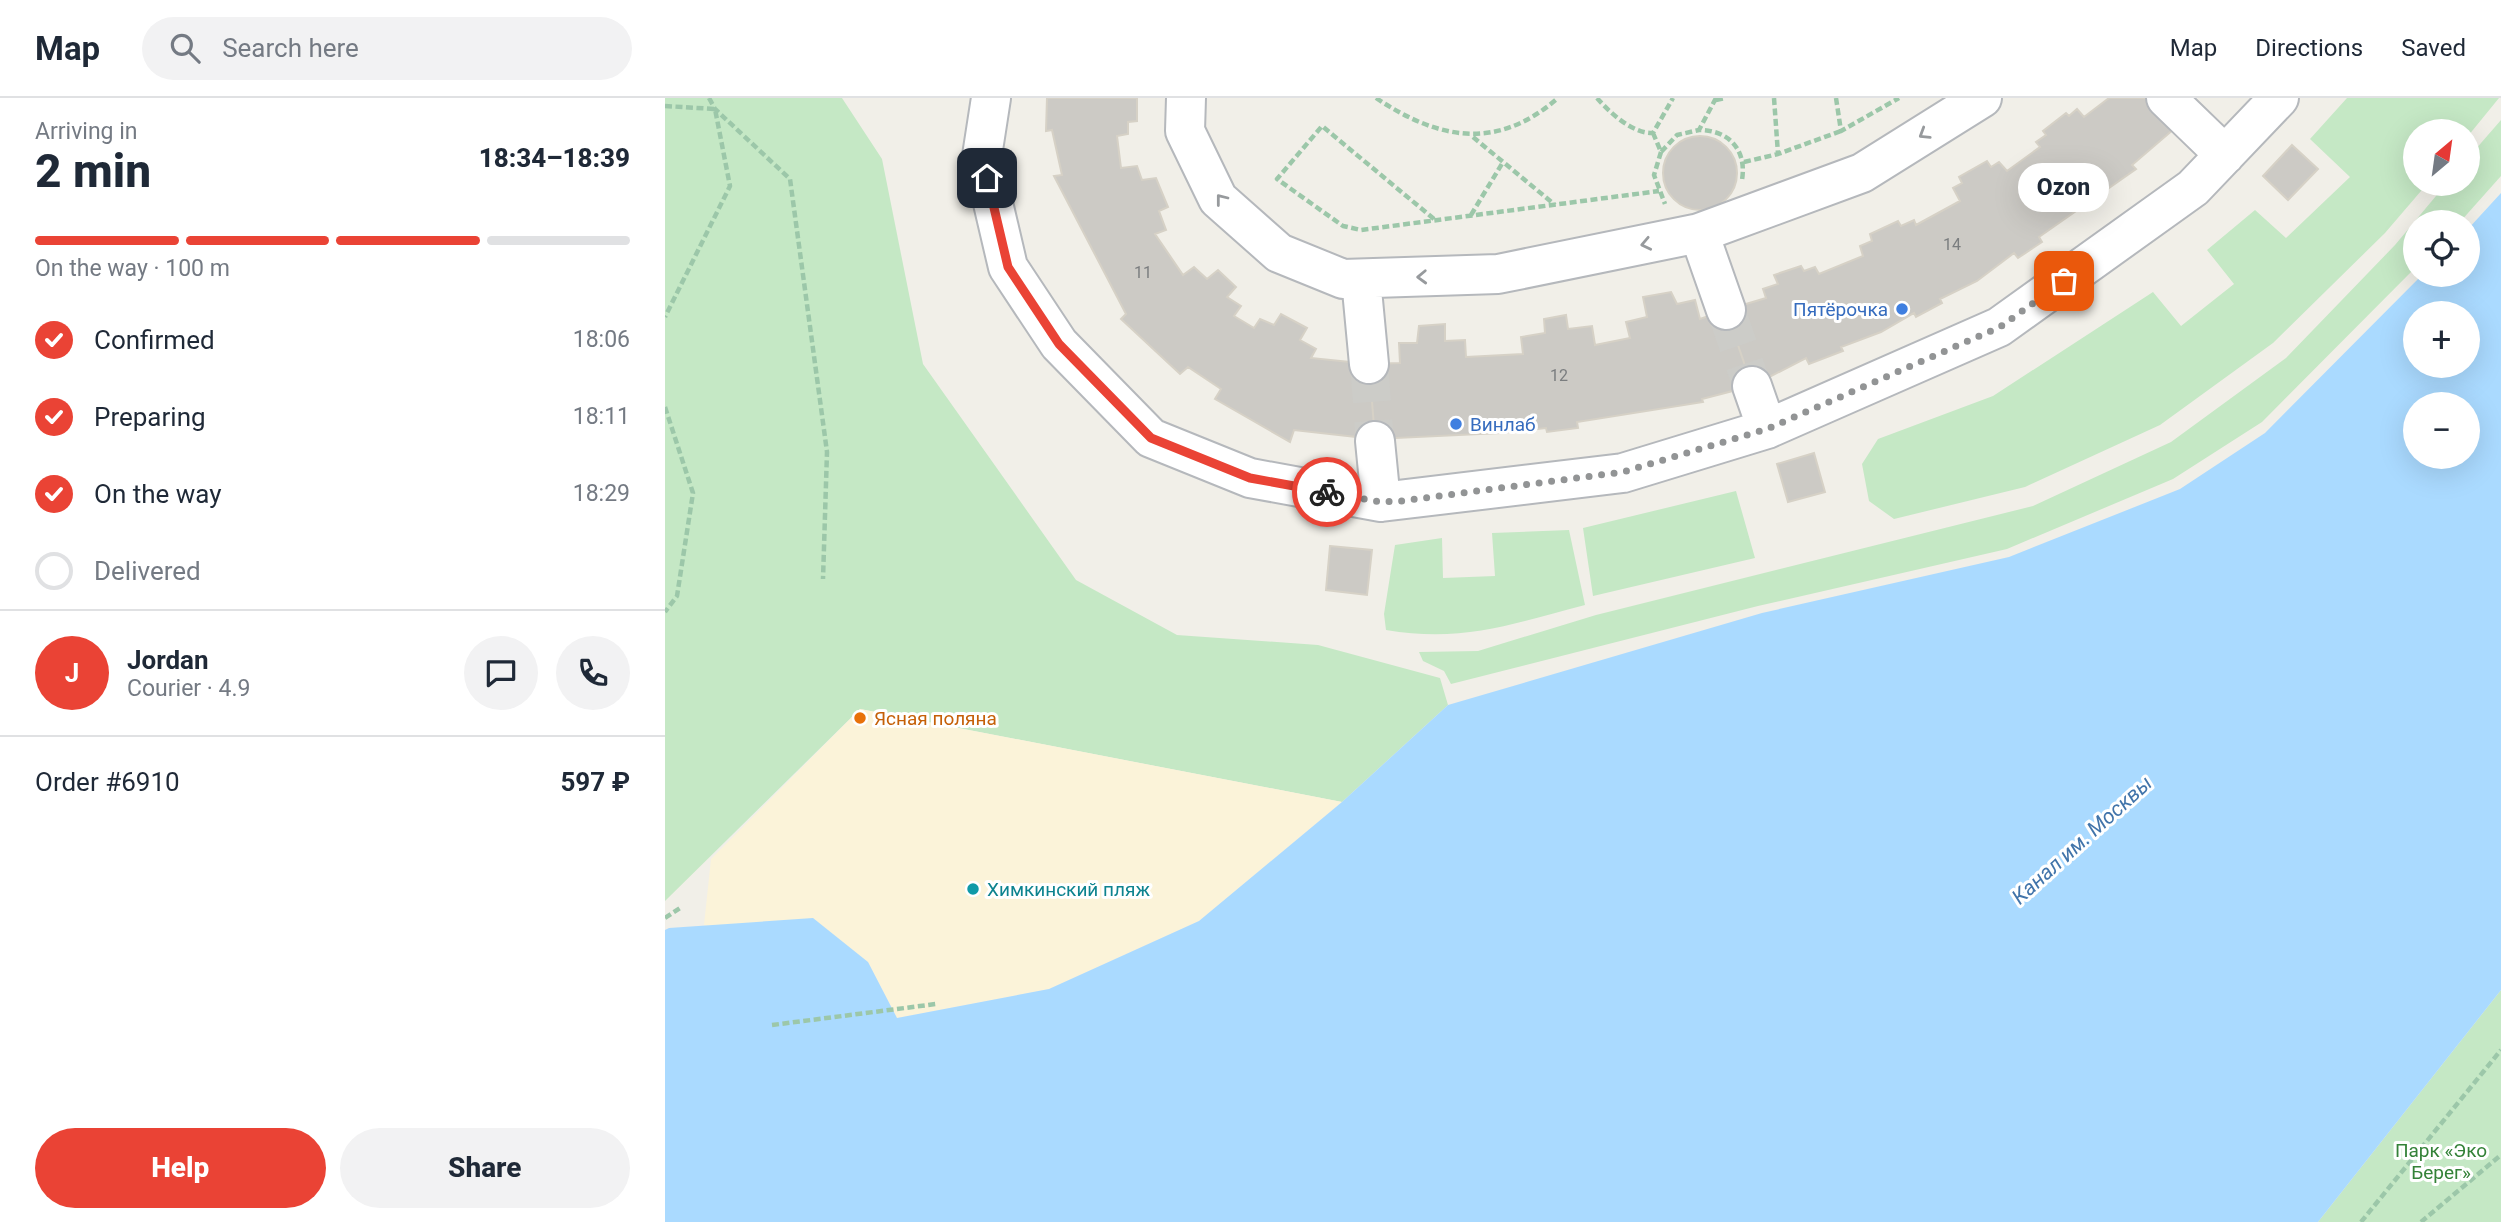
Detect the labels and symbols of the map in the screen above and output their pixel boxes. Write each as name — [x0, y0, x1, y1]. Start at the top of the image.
north arrow — [2403, 119, 2480, 196]
one-way arrow — [1918, 126, 1931, 139]
pin — [957, 148, 1017, 208]
callout: Ozon — [2019, 162, 2109, 211]
one-way arrow — [1217, 194, 1230, 206]
house number: 14 — [1943, 235, 1961, 254]
one-way arrow — [1640, 236, 1652, 251]
pin — [2034, 251, 2094, 311]
house number: 11 — [1134, 263, 1152, 282]
one-way arrow — [1416, 269, 1427, 284]
place label: Пятёрочка — [1793, 298, 1888, 321]
marker: Пятёрочка — [1894, 301, 1910, 317]
house number: 12 — [1550, 366, 1568, 385]
place label: Винлаб — [1470, 413, 1536, 436]
marker: Винлаб — [1448, 416, 1464, 432]
courier — [1292, 457, 1362, 527]
place label: Ясная поляна — [874, 707, 997, 730]
marker: Ясная поляна — [852, 710, 868, 726]
water label: Канал им. Москвы — [2007, 771, 2157, 909]
place label: Химкинский пляж — [987, 878, 1150, 901]
marker: Химкинский пляж — [965, 881, 981, 897]
park label: Парк «Эко Берег» — [2395, 1139, 2487, 1184]

